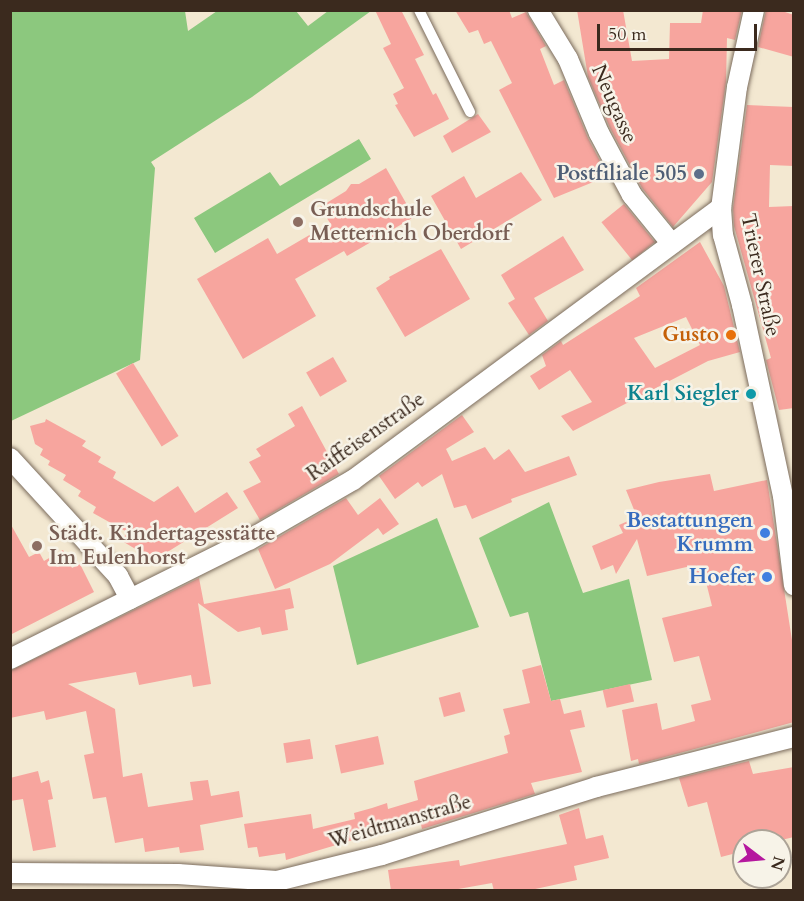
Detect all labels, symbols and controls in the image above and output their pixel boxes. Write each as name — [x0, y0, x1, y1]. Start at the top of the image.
scale bar — [600, 12, 760, 50]
text: 50 m — [608, 22, 647, 47]
street label: Neugasse — [586, 61, 642, 147]
place label: Postfiliale 505 — [556, 161, 687, 187]
marker: Postfiliale 505 — [692, 167, 706, 181]
place label: Grundschule Metternich Oberdorf — [310, 197, 510, 247]
street label: Trierer Straße — [735, 211, 785, 339]
marker: Grundschule Metternich Oberdorf — [291, 215, 305, 229]
place label: Gusto — [662, 322, 719, 348]
marker: Gusto — [724, 328, 738, 342]
place label: Karl Siegler — [627, 381, 739, 407]
street label: Raiffeisenstraße — [302, 387, 430, 487]
marker: Karl Siegler — [744, 387, 758, 401]
place label: Bestattungen Krumm — [626, 508, 753, 558]
place label: Städt. Kindertagesstätte Im Eulenhorst — [49, 521, 276, 571]
marker: Bestattungen Krumm — [758, 526, 772, 540]
marker: Städt. Kindertagesstätte Im Eulenhorst — [30, 539, 44, 553]
place label: Hoefer — [689, 564, 755, 590]
marker: Hoefer — [760, 570, 774, 584]
street label: Weidtmanstraße — [326, 790, 474, 854]
north arrow — [732, 829, 792, 889]
text: N — [765, 854, 790, 873]

